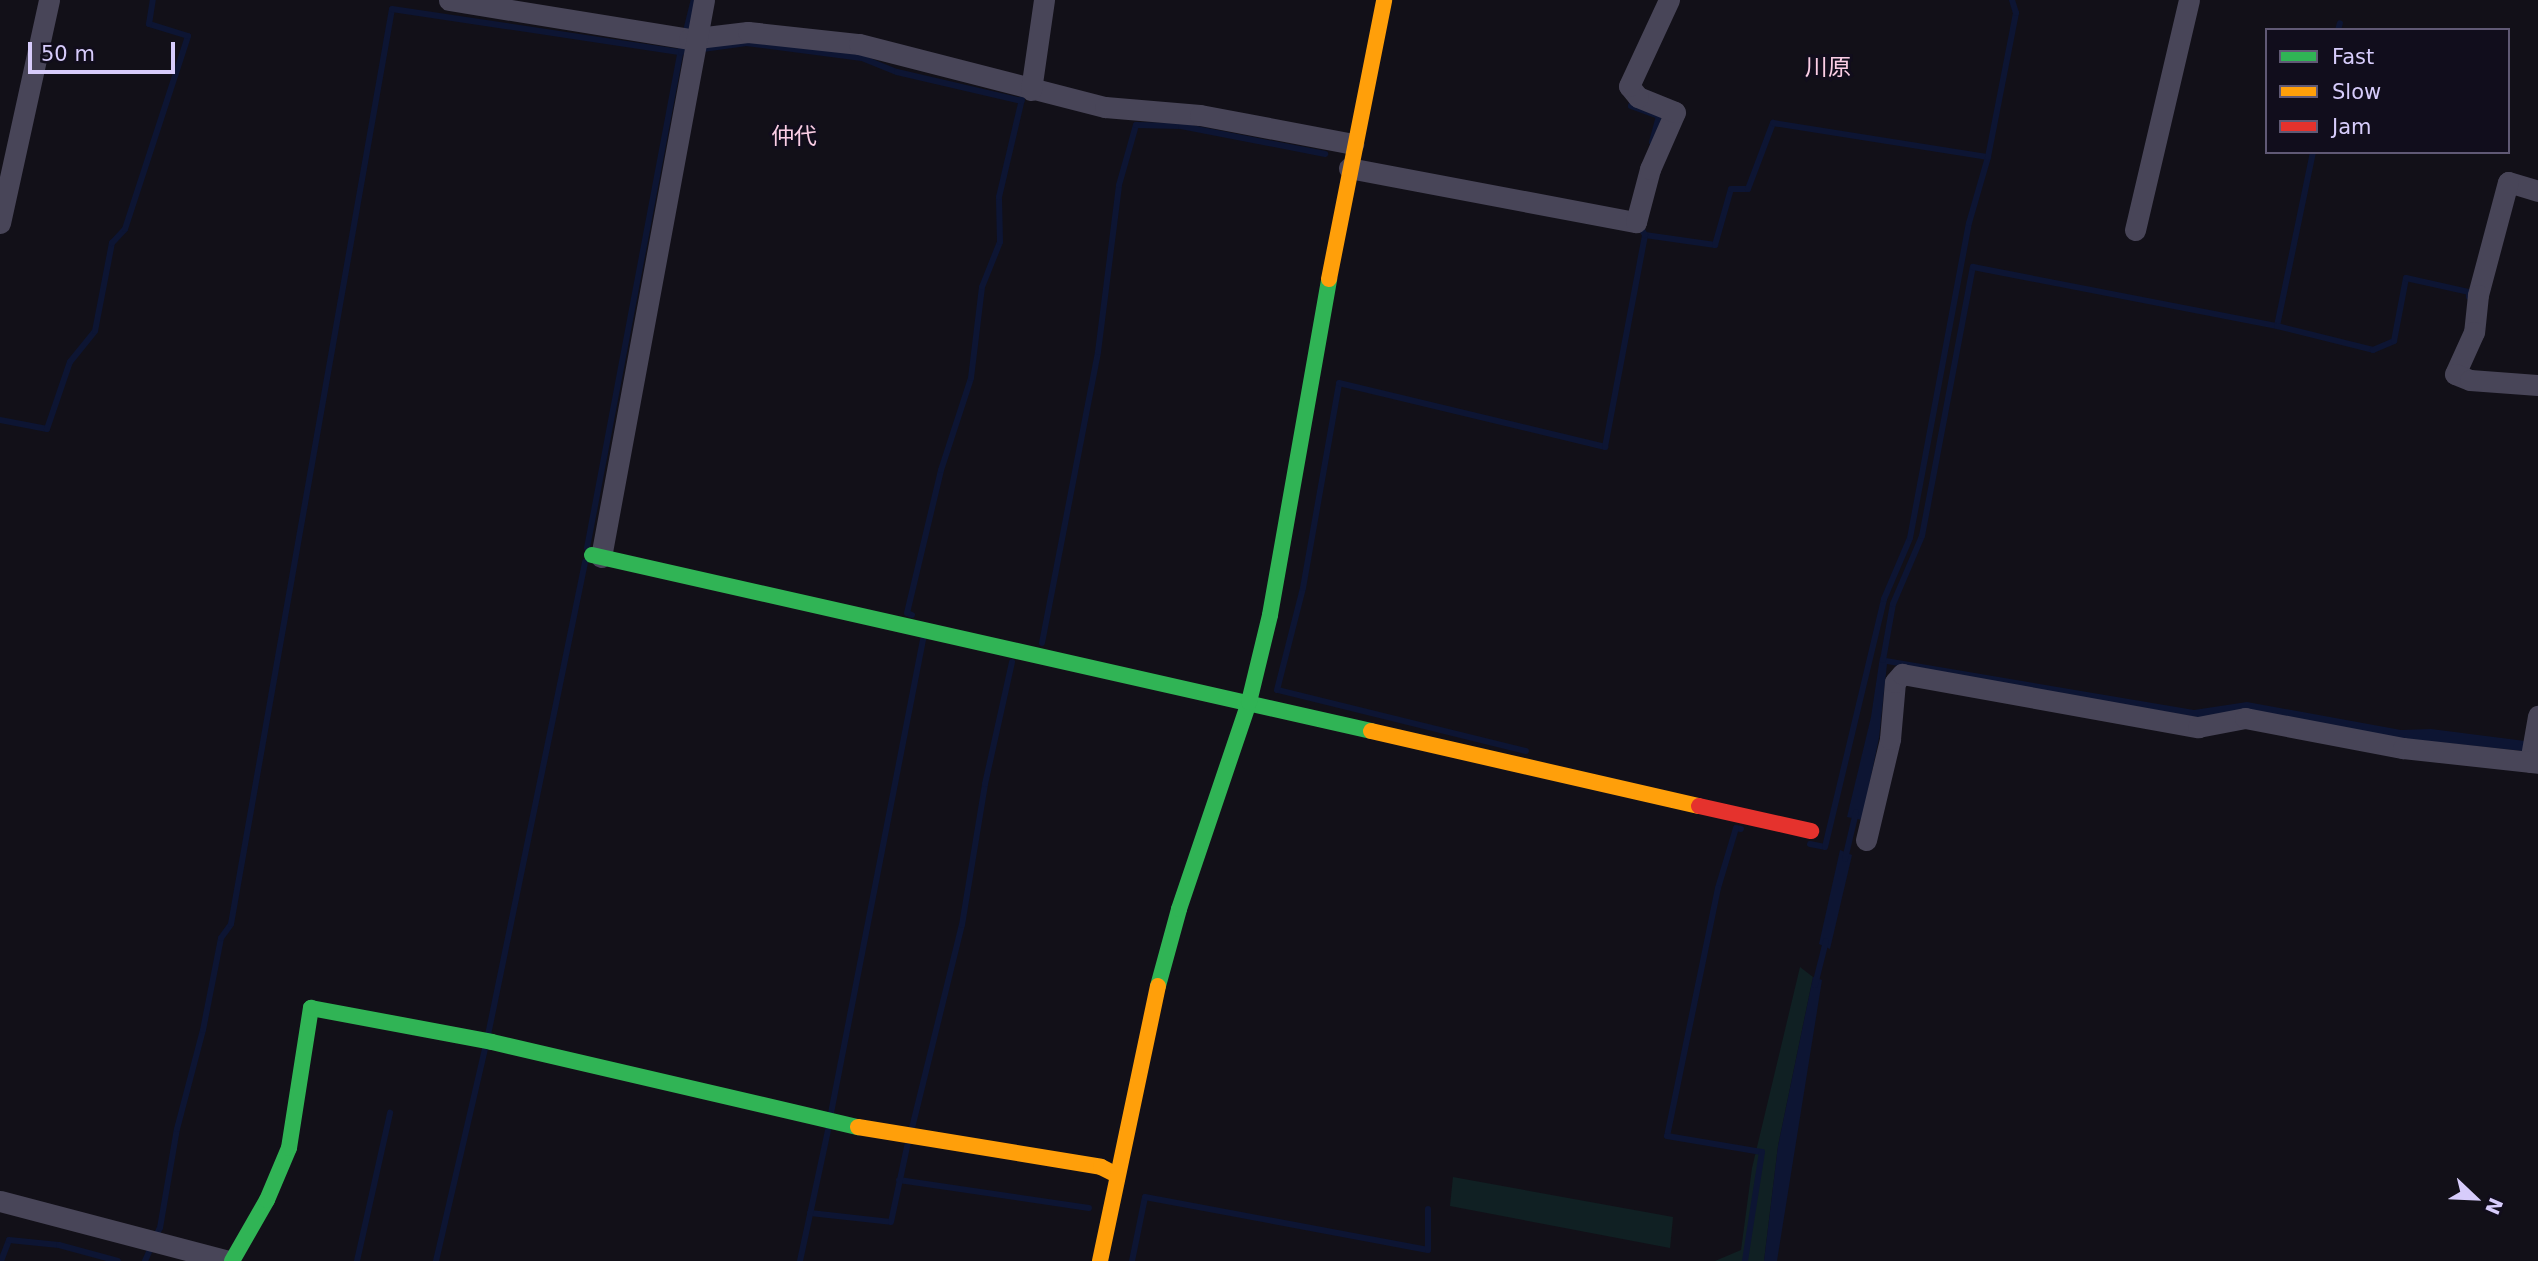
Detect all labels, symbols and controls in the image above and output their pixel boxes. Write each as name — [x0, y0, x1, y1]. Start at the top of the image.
scale bar — [32, 28, 178, 72]
legend — [2265, 28, 2510, 154]
text: 50 m — [41, 42, 95, 66]
text: Fast — [2332, 45, 2374, 69]
district label: 川原 — [1805, 53, 1851, 81]
text: Slow — [2332, 80, 2381, 104]
text: Jam — [2332, 115, 2372, 139]
district label: 仲代 — [771, 122, 817, 150]
north arrow — [2440, 1163, 2510, 1233]
text: N — [2481, 1195, 2508, 1218]

